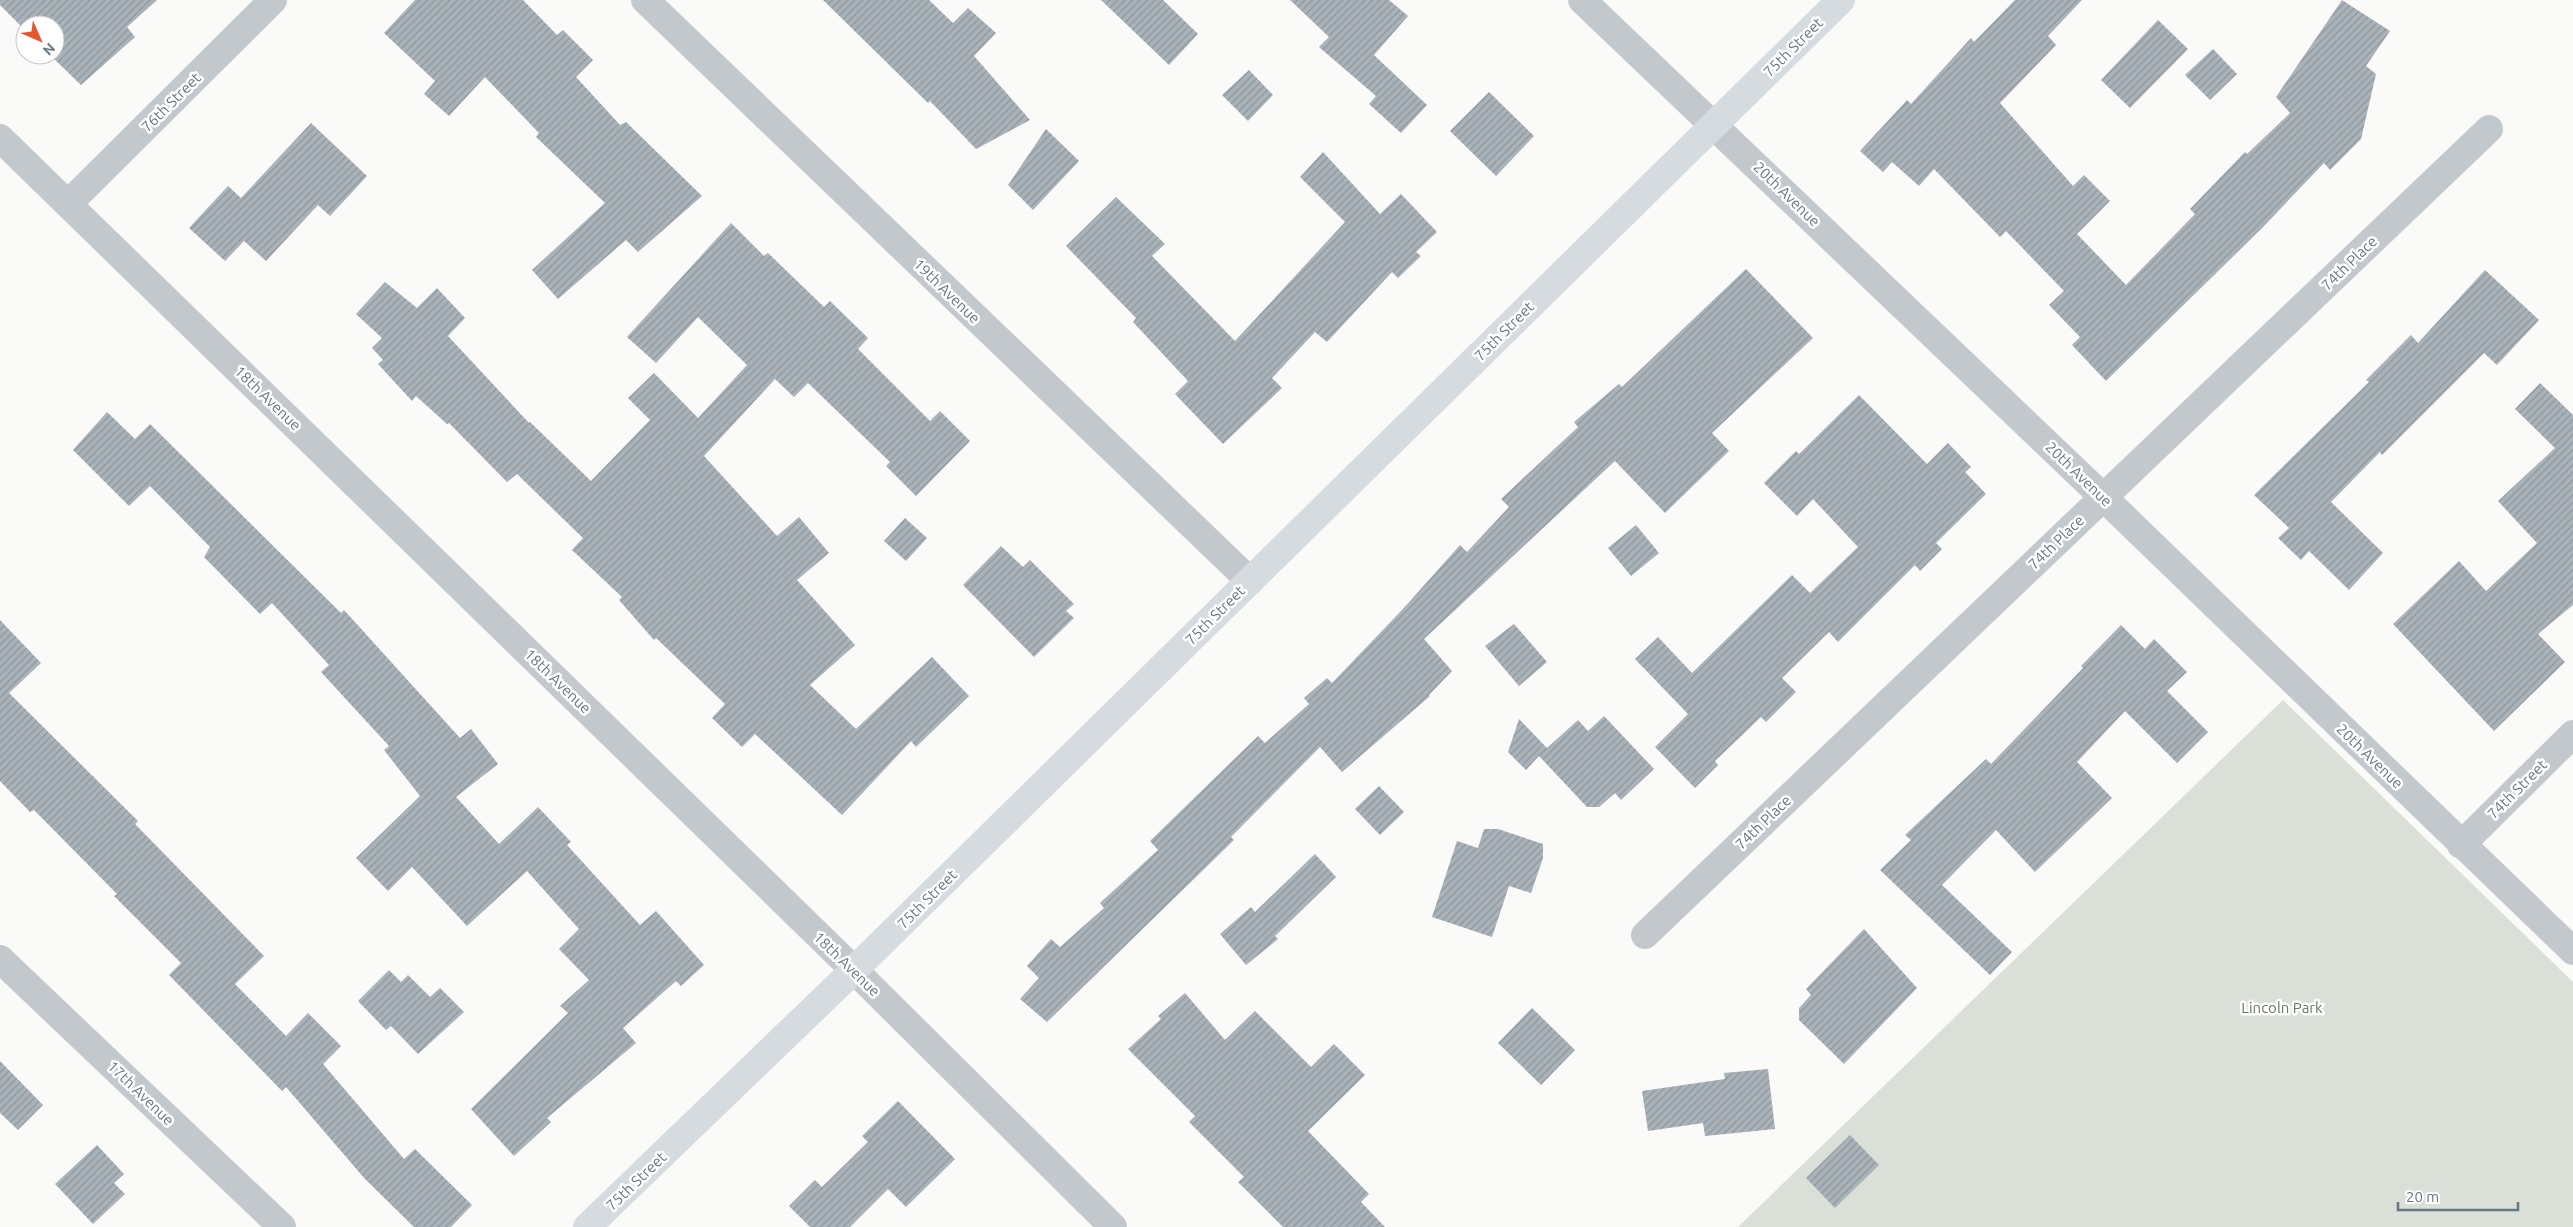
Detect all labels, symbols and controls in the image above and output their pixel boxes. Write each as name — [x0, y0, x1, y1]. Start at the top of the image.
street label: 75th Street — [1760, 14, 1826, 80]
north arrow — [15, 15, 65, 65]
text: N — [40, 40, 59, 59]
street label: 76th Street — [138, 69, 204, 135]
street label: 20th Avenue — [1750, 158, 1824, 230]
street label: 74th Place — [2318, 232, 2380, 294]
street label: 19th Avenue — [910, 255, 984, 327]
street label: 75th Street — [1471, 298, 1537, 364]
street label: 18th Avenue — [231, 362, 305, 434]
street label: 20th Avenue — [2042, 438, 2116, 510]
street label: 74th Place — [2025, 511, 2087, 573]
street label: 75th Street — [1182, 582, 1248, 648]
street label: 18th Avenue — [521, 645, 595, 717]
street label: 20th Avenue — [2333, 720, 2407, 792]
street label: 74th Street — [2484, 756, 2550, 822]
street label: 74th Place — [1732, 791, 1794, 853]
street label: 75th Street — [894, 866, 960, 932]
street label: 18th Avenue — [810, 928, 884, 1000]
park label: Lincoln Park — [2241, 999, 2323, 1016]
street label: 17th Avenue — [104, 1057, 178, 1129]
street label: 75th Street — [603, 1148, 670, 1214]
scale bar — [2398, 1180, 2518, 1212]
text: 20 m — [2406, 1188, 2439, 1205]

